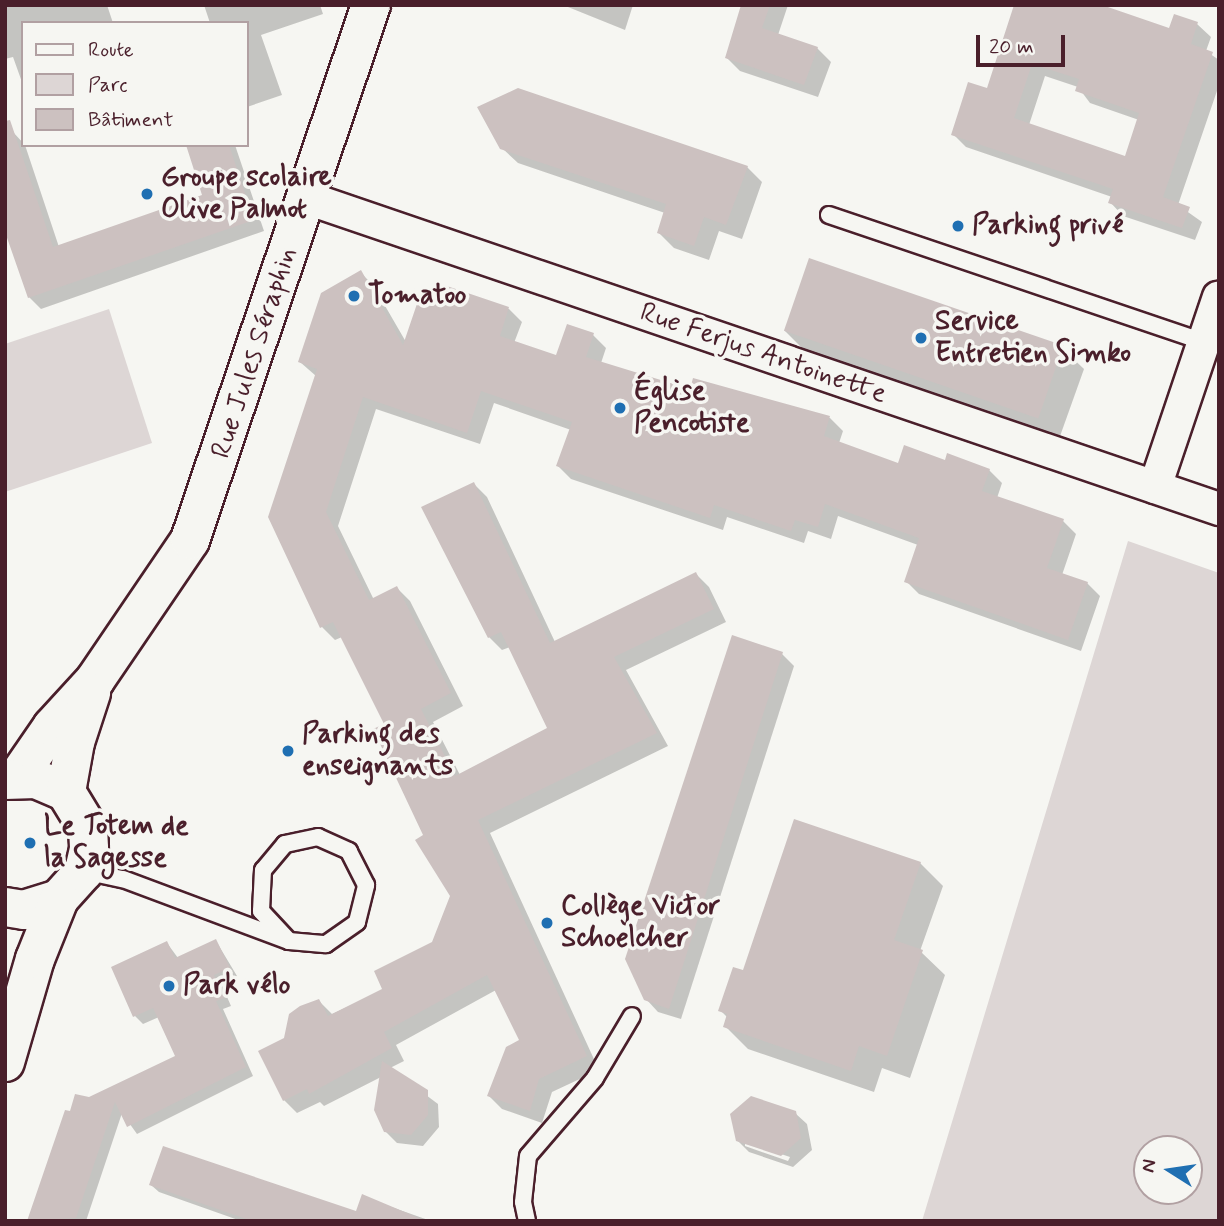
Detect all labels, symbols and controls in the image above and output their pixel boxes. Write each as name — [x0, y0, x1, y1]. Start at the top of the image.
legend — [21, 21, 248, 147]
scale bar — [979, 21, 1068, 65]
text: 20 m — [989, 33, 1034, 61]
text: Route — [88, 36, 134, 64]
text: Parc — [88, 71, 128, 99]
text: Bâtiment — [88, 106, 173, 134]
place label: Groupe scolaire Olive Palmot — [161, 161, 334, 227]
marker: Groupe scolaire Olive Palmot — [139, 186, 155, 202]
place label: Parking privé — [972, 209, 1122, 243]
marker: Parking privé — [950, 218, 966, 234]
street label: Rue Jules Séraphin — [206, 245, 304, 461]
place label: Tomatoo — [368, 279, 467, 313]
marker: Tomatoo — [346, 288, 362, 304]
street label: Rue Ferjus Antoinette — [634, 296, 892, 412]
place label: Service Entretien Simko — [935, 305, 1128, 371]
marker: Service Entretien Simko — [913, 330, 929, 346]
place label: Église Pencotiste — [634, 375, 749, 441]
marker: Église Pencotiste — [612, 400, 628, 416]
place label: Parking des enseignants — [302, 718, 454, 784]
marker: Parking des enseignants — [280, 743, 296, 759]
place label: Le Totem de la Sagesse — [44, 810, 194, 876]
marker: Le Totem de la Sagesse — [22, 835, 38, 851]
place label: Collège Victor Schoelcher — [561, 890, 720, 956]
marker: Collège Victor Schoelcher — [539, 915, 555, 931]
place label: Park vélo — [183, 969, 291, 1003]
marker: Park vélo — [161, 978, 177, 994]
north arrow — [1133, 1135, 1203, 1205]
text: N — [1135, 1157, 1162, 1175]

